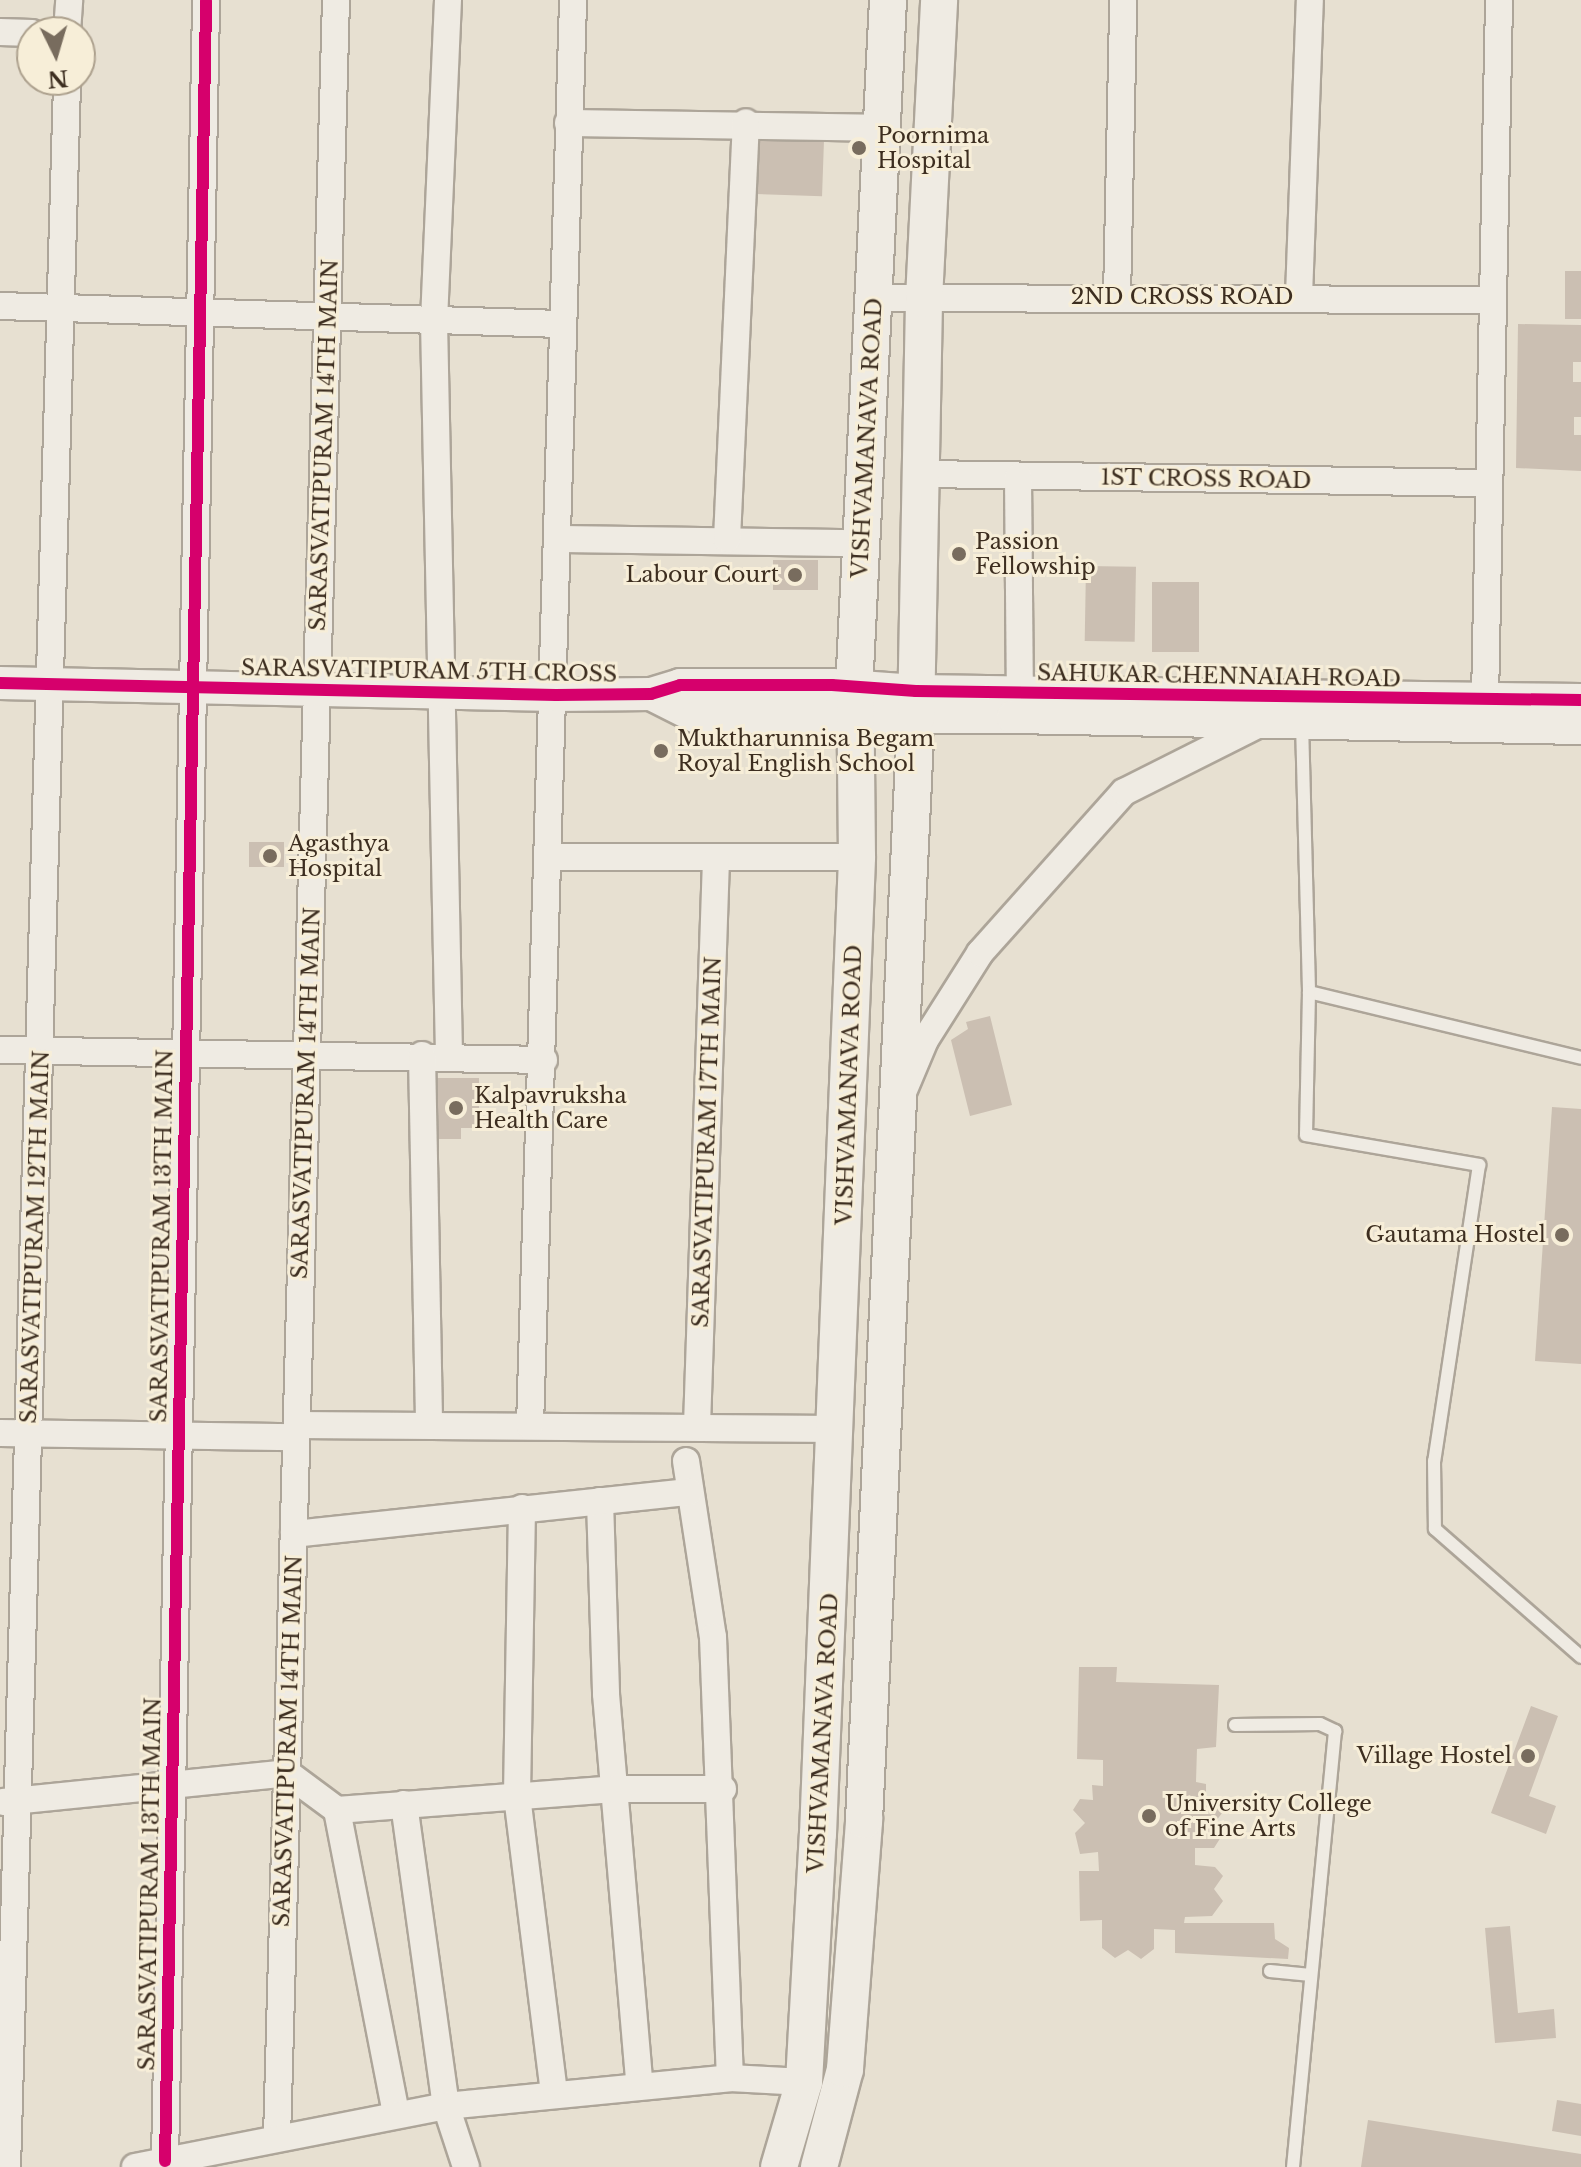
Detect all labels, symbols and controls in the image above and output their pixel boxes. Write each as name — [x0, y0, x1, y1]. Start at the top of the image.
north arrow — [16, 16, 96, 96]
text: N — [46, 64, 69, 93]
place label: Poornima Hospital — [877, 122, 989, 174]
marker: Poornima Hospital — [848, 137, 870, 159]
street label: SARASVATIPURAM 14TH MAIN — [304, 259, 344, 631]
street label: 2ND CROSS ROAD — [1071, 284, 1293, 310]
street label: VISHVAMANAVA ROAD — [846, 297, 888, 579]
street label: 1ST CROSS ROAD — [1100, 464, 1312, 494]
place label: Passion Fellowship — [975, 528, 1096, 580]
marker: Passion Fellowship — [950, 545, 968, 563]
place label: Labour Court — [625, 562, 779, 588]
marker: Labour Court — [786, 566, 804, 584]
street label: SARASVATIPURAM 5TH CROSS — [241, 655, 617, 687]
street label: SAHUKAR CHENNAIAH ROAD — [1037, 660, 1401, 692]
place label: Muktharunnisa Begam Royal English School — [677, 725, 934, 776]
marker: Muktharunnisa Begam Royal English School — [652, 742, 670, 760]
place label: Agasthya Hospital — [288, 830, 389, 882]
marker: Agasthya Hospital — [259, 845, 281, 867]
street label: SARASVATIPURAM 14TH MAIN — [286, 907, 326, 1279]
street label: VISHVAMANAVA ROAD — [831, 944, 867, 1226]
street label: SARASVATIPURAM 17TH MAIN — [687, 956, 727, 1328]
street label: SARASVATIPURAM 13TH MAIN — [146, 1049, 178, 1423]
street label: SARASVATIPURAM 12TH MAIN — [15, 1050, 55, 1424]
place label: Kalpavruksha Health Care — [474, 1082, 627, 1134]
marker: Kalpavruksha Health Care — [445, 1097, 467, 1119]
place label: Gautama Hostel — [1365, 1222, 1546, 1248]
marker: Gautama Hostel — [1553, 1226, 1571, 1244]
street label: SARASVATIPURAM 14TH MAIN — [268, 1555, 308, 1927]
street label: VISHVAMANAVA ROAD — [802, 1592, 844, 1874]
street label: SARASVATIPURAM 13TH MAIN — [134, 1697, 166, 2071]
place label: Village Hostel — [1357, 1743, 1512, 1769]
marker: Village Hostel — [1519, 1747, 1537, 1765]
place label: University College of Fine Arts — [1165, 1790, 1373, 1842]
marker: University College of Fine Arts — [1140, 1807, 1158, 1825]

